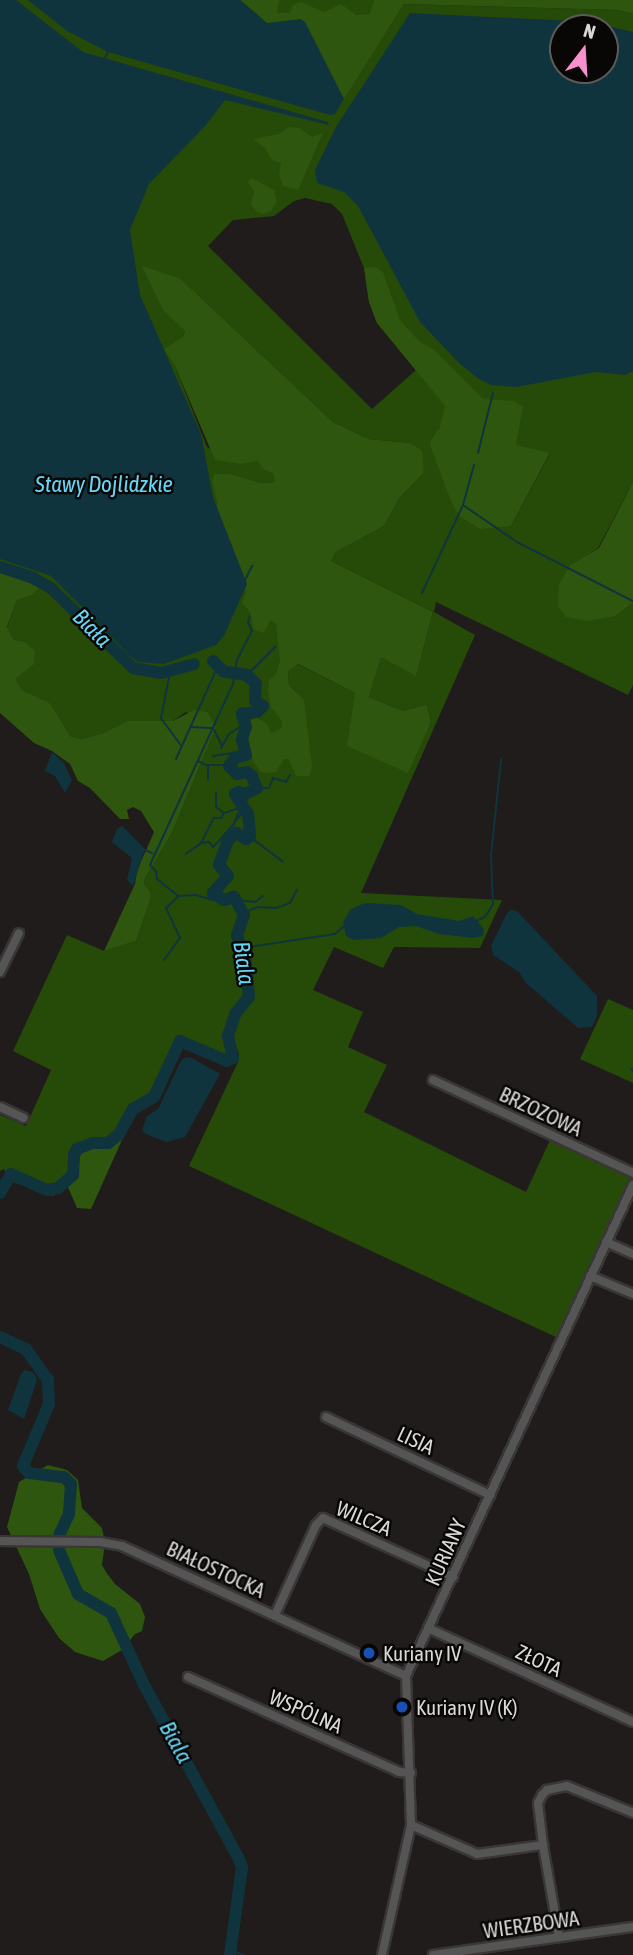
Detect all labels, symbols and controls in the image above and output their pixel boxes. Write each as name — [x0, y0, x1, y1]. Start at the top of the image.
north arrow — [549, 14, 619, 84]
text: N — [581, 19, 598, 43]
water label: Stawy Dojlidzkie — [35, 470, 173, 498]
water label: Biała — [67, 603, 117, 653]
water label: Biala — [227, 940, 261, 986]
street label: BRZOZOWA — [496, 1081, 586, 1141]
street label: LISIA — [393, 1421, 439, 1459]
street label: WILCZA — [333, 1495, 395, 1541]
street label: KURIANY — [419, 1515, 471, 1589]
street label: BIAŁOSTOCKA — [163, 1535, 269, 1603]
street label: ZŁOTA — [512, 1639, 566, 1681]
place label: Kuriany IV — [383, 1640, 461, 1666]
marker: Kuriany IV — [361, 1645, 377, 1661]
street label: WSPÓLNA — [266, 1684, 346, 1738]
place label: Kuriany IV (K) — [416, 1694, 518, 1720]
marker: Kuriany IV (K) — [394, 1699, 410, 1715]
water label: Biala — [153, 1716, 199, 1768]
street label: WIERZBOWA — [481, 1905, 581, 1943]

